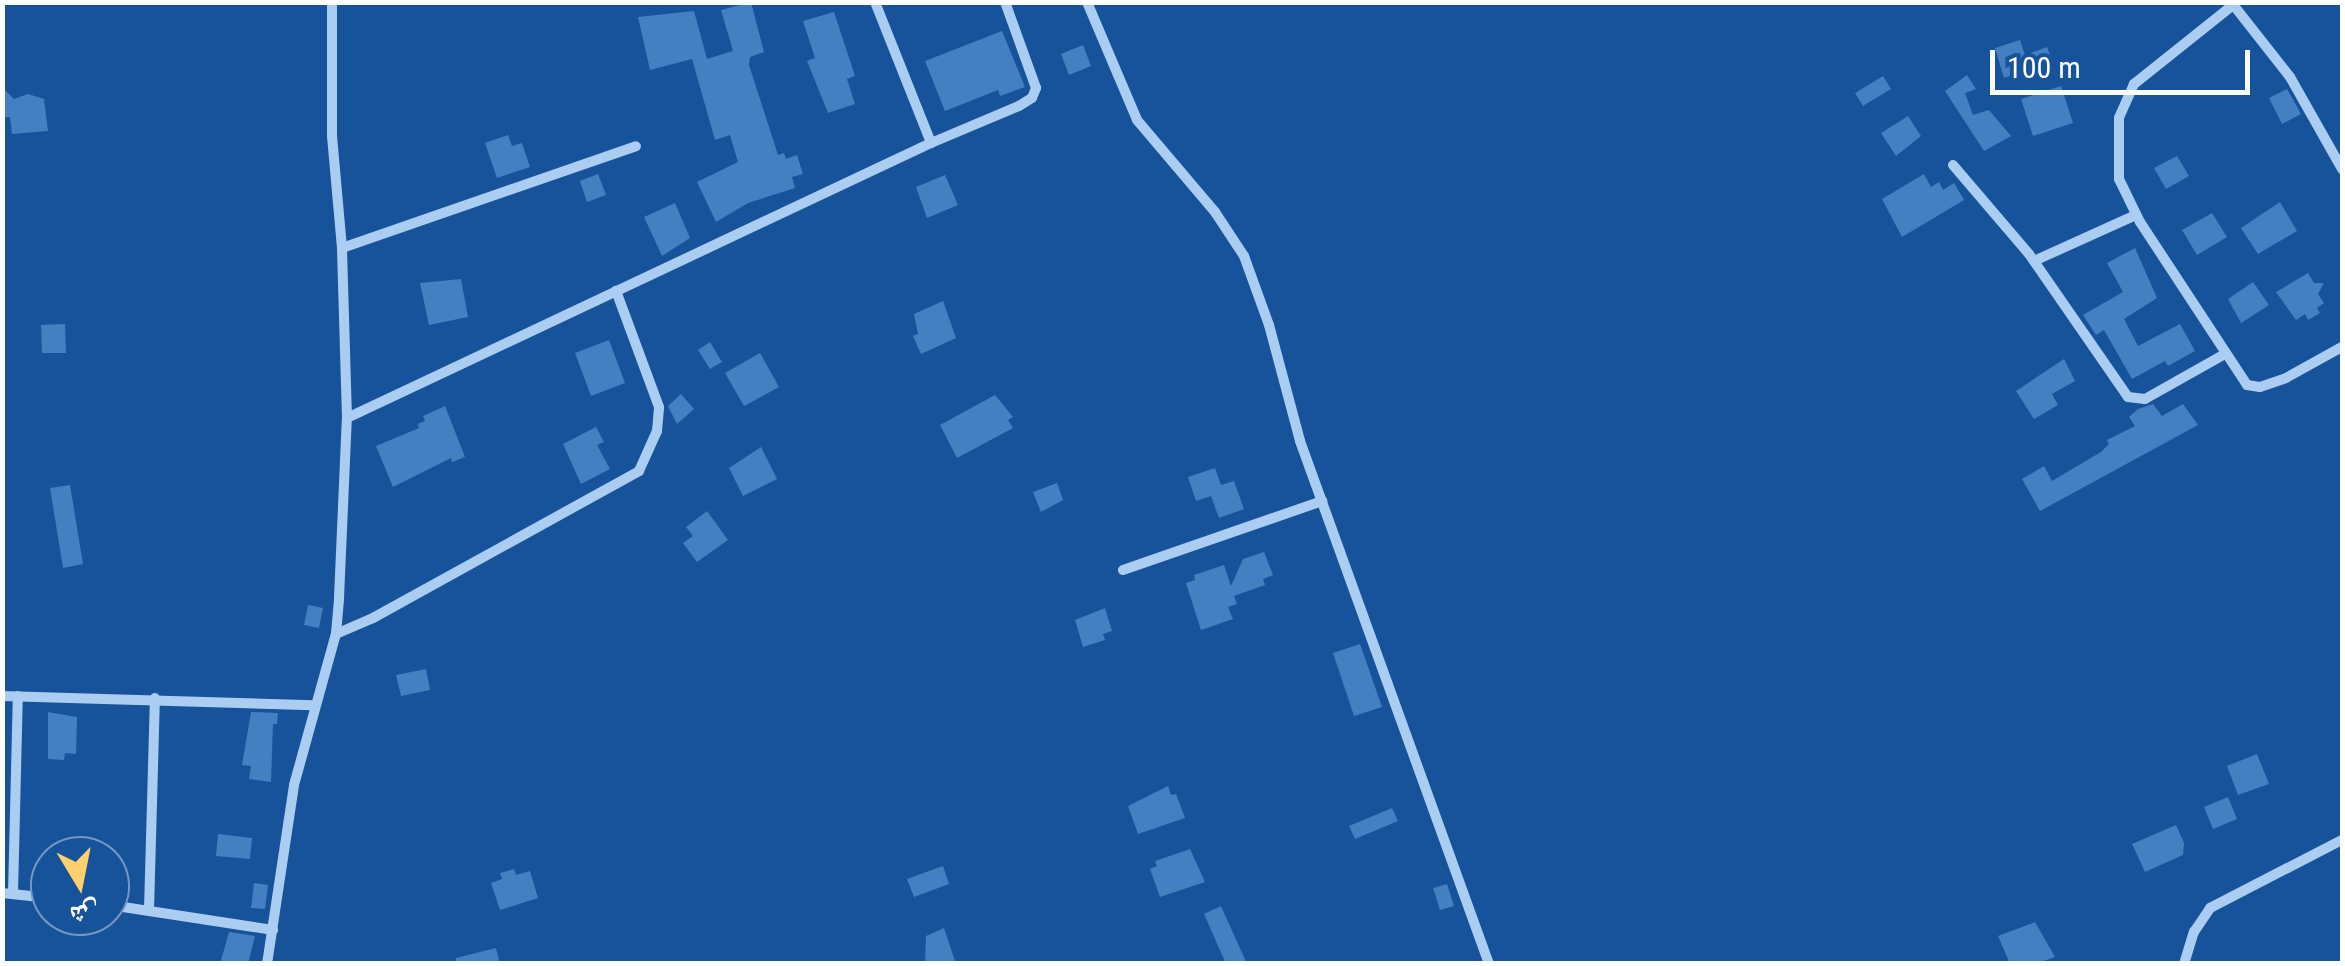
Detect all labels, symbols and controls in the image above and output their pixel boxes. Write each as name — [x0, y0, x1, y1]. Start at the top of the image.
scale bar — [1995, 30, 2255, 92]
text: 100 m — [2007, 50, 2081, 85]
north arrow — [30, 836, 130, 936]
text: ش — [67, 895, 102, 933]

